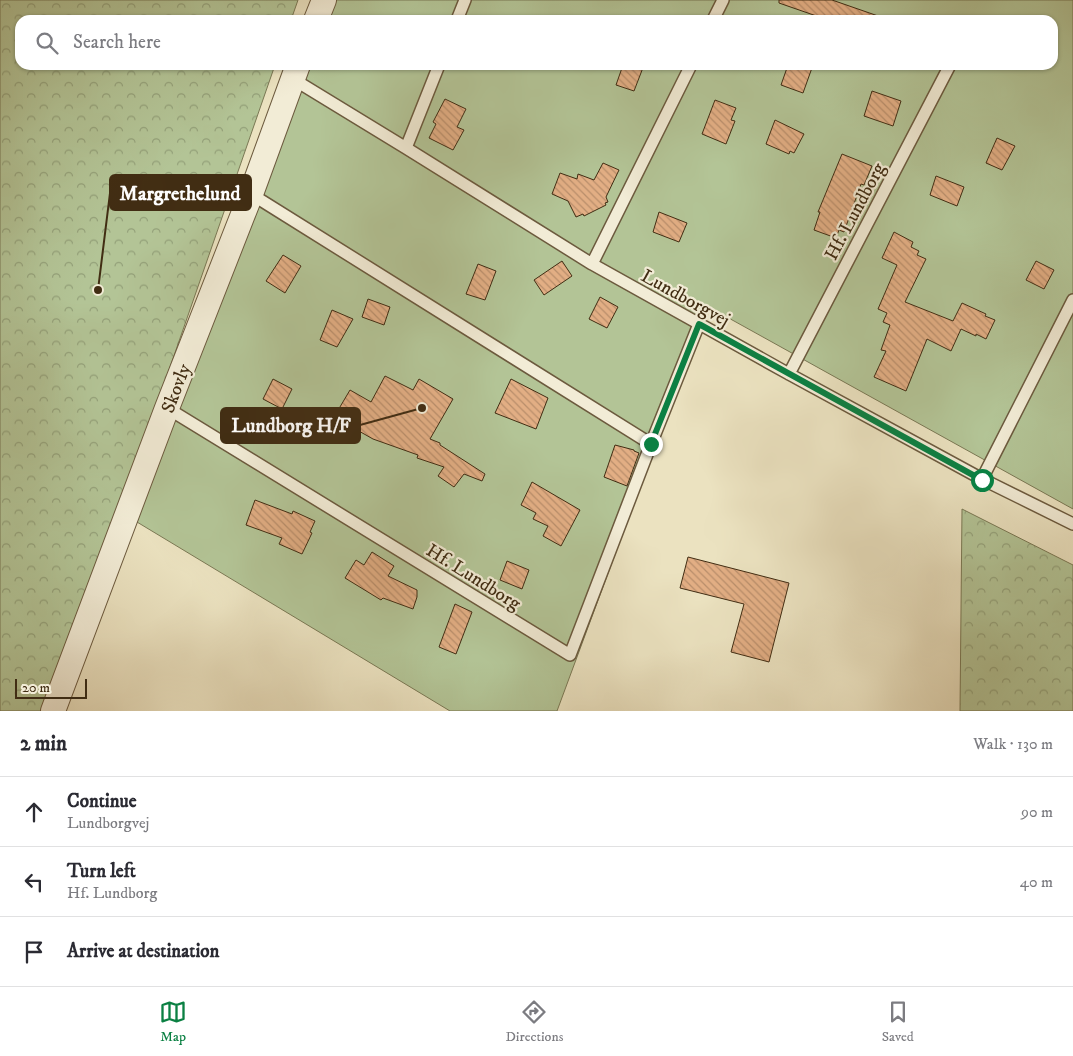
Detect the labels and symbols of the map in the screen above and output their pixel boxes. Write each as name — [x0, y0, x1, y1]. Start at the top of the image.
street label: Hf. Lundborg — [820, 158, 891, 264]
callout: Margrethelund — [110, 175, 251, 210]
text: Margrethelund — [120, 182, 241, 207]
street label: Lundborgvej — [637, 265, 734, 332]
street label: Skovly — [157, 360, 197, 416]
callout: Lundborg H/F — [221, 408, 360, 443]
text: Lundborg H/F — [231, 414, 351, 439]
route end — [640, 433, 663, 456]
route start — [971, 469, 994, 492]
street label: Hf. Lundborg — [422, 539, 525, 616]
scale bar — [15, 676, 88, 699]

